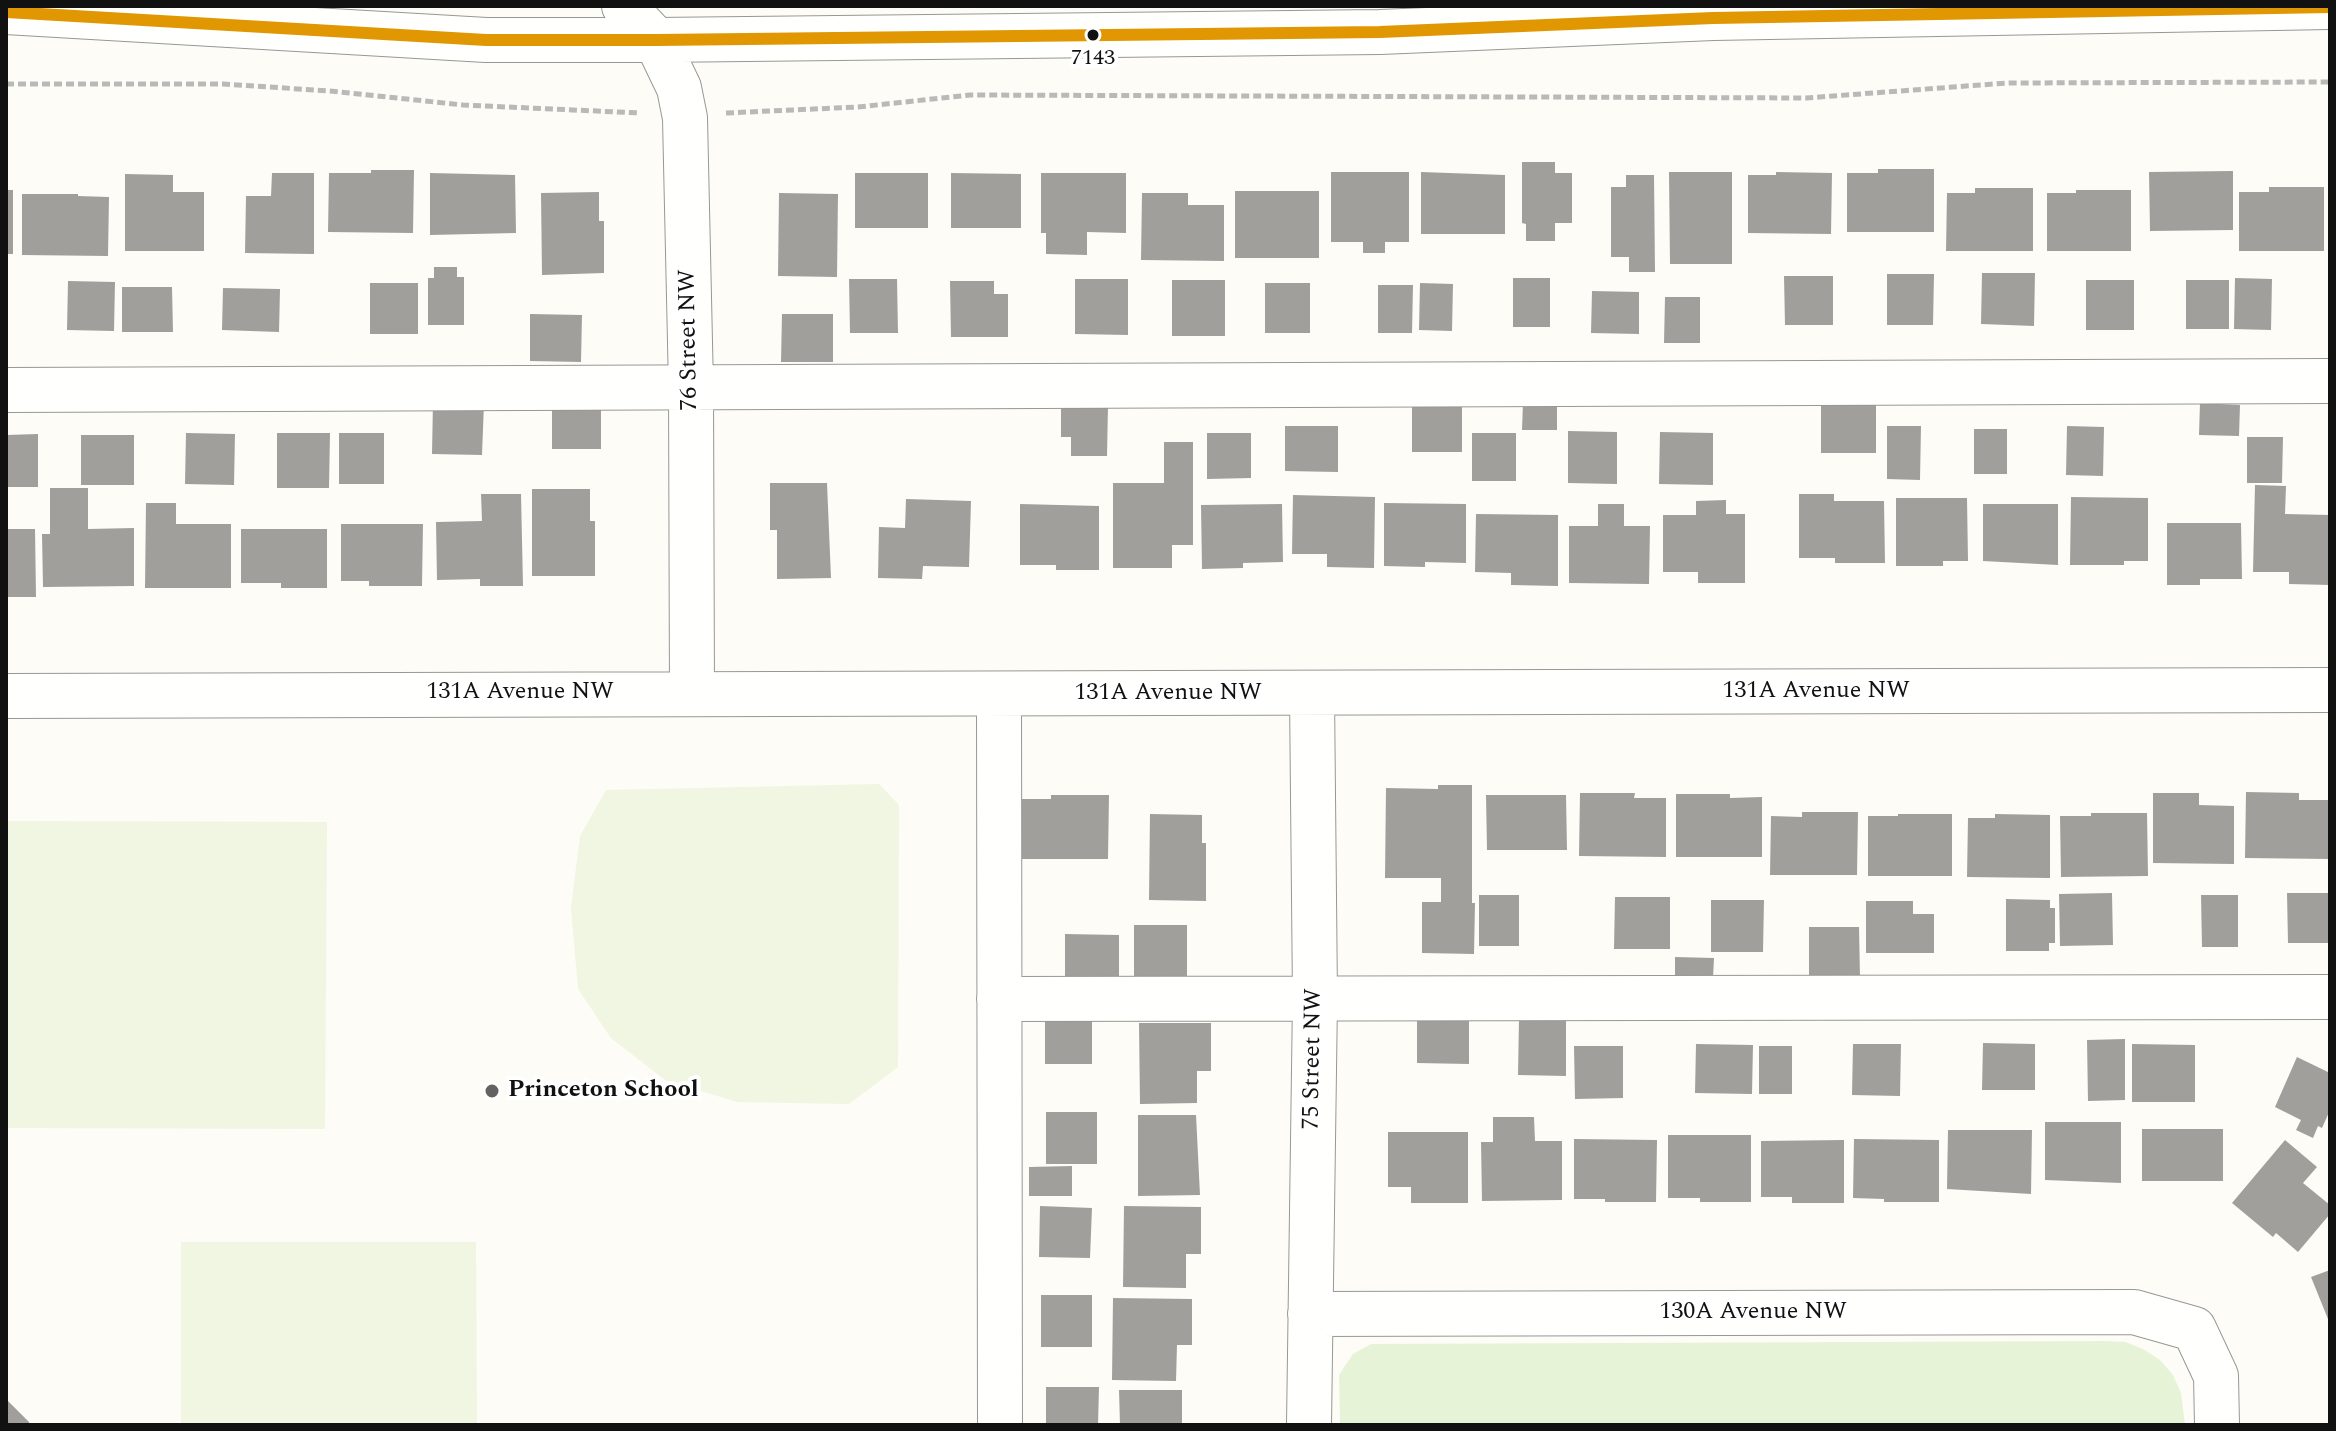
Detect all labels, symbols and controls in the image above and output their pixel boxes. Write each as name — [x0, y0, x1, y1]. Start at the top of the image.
marker: 7143 — [1085, 27, 1101, 43]
place label: 7143 — [1071, 47, 1115, 73]
street label: 76 Street NW — [674, 269, 706, 411]
street label: 131A Avenue NW — [1722, 678, 1910, 706]
street label: 131A Avenue NW — [426, 679, 614, 707]
street label: 131A Avenue NW — [1074, 680, 1262, 708]
street label: 75 Street NW — [1298, 988, 1330, 1130]
place label: Princeton School — [508, 1077, 699, 1105]
marker: Princeton School — [483, 1082, 501, 1100]
street label: 130A Avenue NW — [1659, 1299, 1847, 1327]

